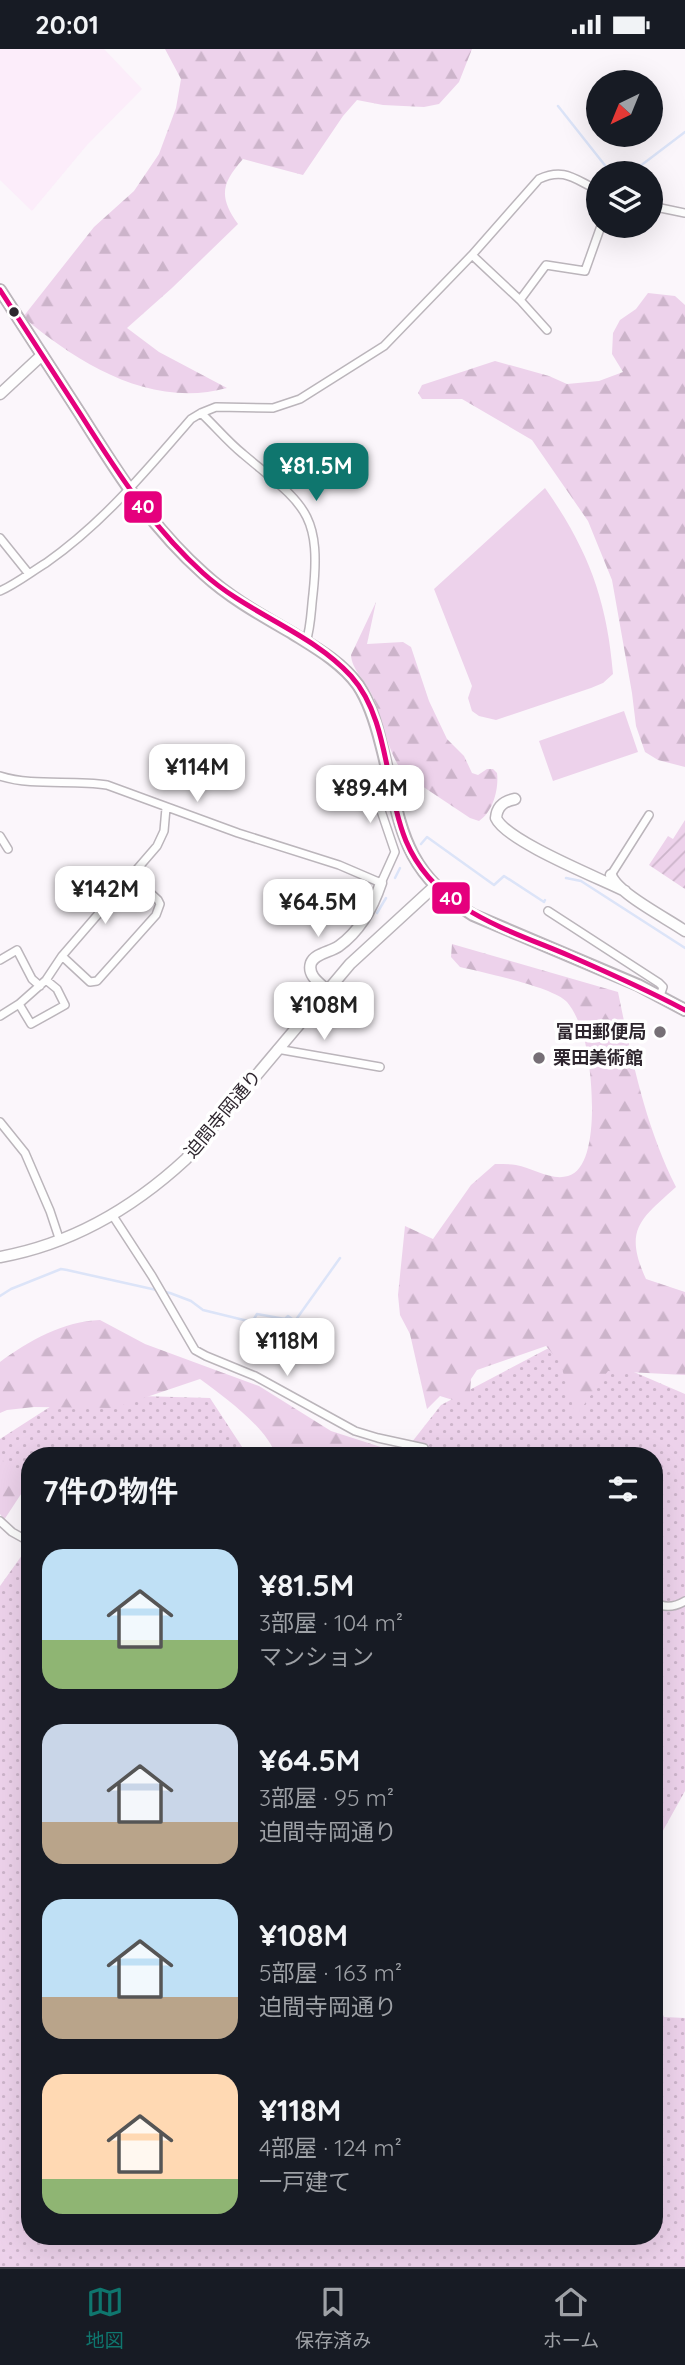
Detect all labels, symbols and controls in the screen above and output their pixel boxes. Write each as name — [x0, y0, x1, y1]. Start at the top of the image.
text: 20:01 — [35, 8, 99, 41]
north arrow — [586, 70, 663, 147]
map controls — [586, 70, 663, 238]
button: layers — [586, 161, 663, 238]
unlabelled marker — [7, 305, 21, 319]
pin: ¥81.5M — [259, 443, 373, 503]
text: ¥81.5M — [279, 451, 353, 480]
line badge: 40 — [123, 490, 163, 524]
text: 40 — [132, 494, 154, 518]
pin: ¥114M — [148, 745, 246, 804]
text: ¥114M — [165, 752, 229, 781]
pin: ¥89.4M — [313, 765, 427, 825]
text: ¥89.4M — [332, 773, 408, 802]
pin: ¥142M — [56, 867, 154, 926]
text: ¥142M — [71, 874, 139, 903]
pin: ¥64.5M — [261, 879, 375, 939]
line badge: 40 — [431, 881, 471, 915]
text: 40 — [440, 886, 462, 910]
text: ¥64.5M — [279, 887, 357, 916]
pin: ¥108M — [275, 983, 373, 1042]
text: ¥108M — [290, 990, 358, 1019]
place label: 富田郵便局 — [556, 1020, 646, 1043]
marker: 富田郵便局 — [652, 1024, 668, 1040]
place label: 栗田美術館 — [553, 1046, 643, 1069]
marker: 栗田美術館 — [531, 1050, 547, 1066]
street label: 迫間寺岡通り — [179, 1065, 266, 1162]
pin: ¥118M — [238, 1319, 336, 1378]
text: ¥118M — [255, 1326, 319, 1355]
icon: filters — [604, 1470, 642, 1508]
text: 7件の物件 — [42, 1472, 178, 1510]
text: ¥81.5M — [259, 1566, 354, 1604]
icon: home — [98, 1577, 182, 1661]
text: 3部屋 · 104 m² — [259, 1608, 403, 1637]
text: マンション — [259, 1642, 374, 1671]
text: ¥64.5M — [259, 1741, 360, 1779]
icon: home — [98, 1752, 182, 1836]
text: 3部屋 · 95 m² — [259, 1783, 394, 1812]
text: 迫間寺岡通り — [259, 1817, 397, 1846]
text: ¥108M — [259, 1916, 348, 1954]
icon: home — [98, 1927, 182, 2011]
text: 5部屋 · 163 m² — [259, 1958, 402, 1987]
text: 迫間寺岡通り — [259, 1992, 397, 2021]
text: ¥118M — [259, 2091, 341, 2129]
icon: home — [98, 2102, 182, 2186]
text: 4部屋 · 124 m² — [259, 2133, 402, 2162]
text: 一戸建て — [259, 2167, 351, 2196]
tab: 地図 — [86, 2283, 124, 2352]
tab: 保存済み — [295, 2283, 371, 2352]
tab: ホーム — [543, 2283, 599, 2352]

